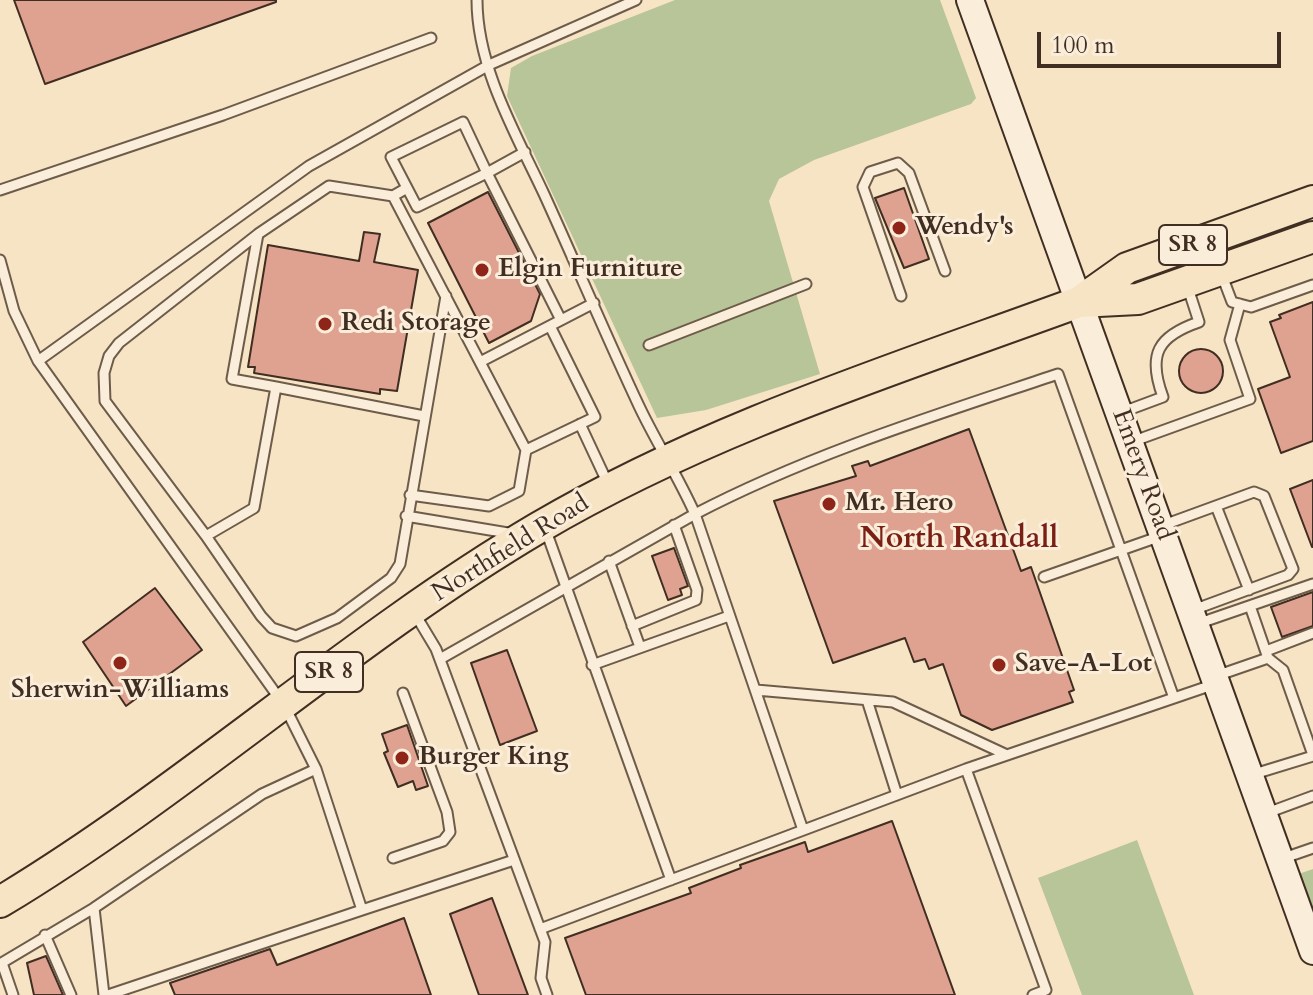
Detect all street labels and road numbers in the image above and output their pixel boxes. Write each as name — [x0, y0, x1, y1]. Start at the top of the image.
road number: SR 8 — [1159, 225, 1227, 265]
street label: Emery Road — [1104, 405, 1180, 545]
street label: Northfield Road — [427, 488, 595, 610]
road number: SR 8 — [295, 652, 363, 692]

